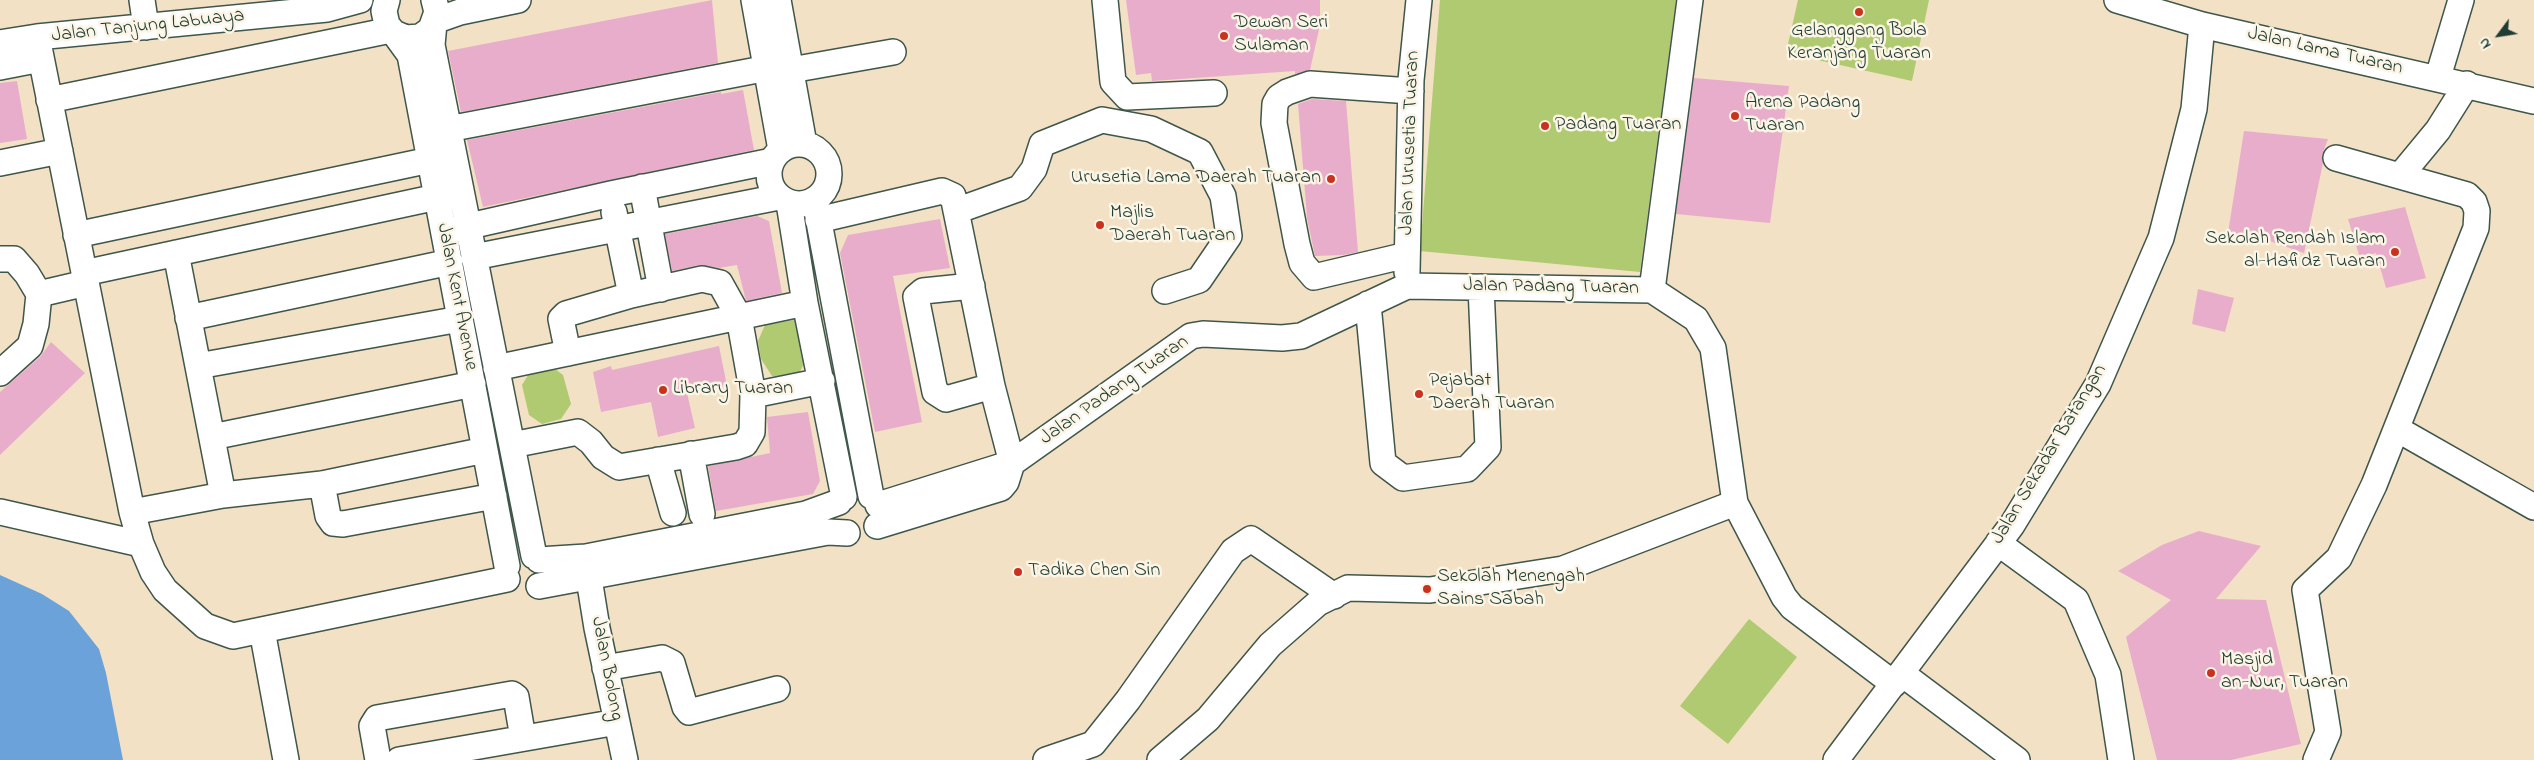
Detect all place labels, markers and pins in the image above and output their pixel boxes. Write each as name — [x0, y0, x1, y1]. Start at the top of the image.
marker: Gelanggang Bola Keranjang Tuaran — [1853, 6, 1865, 18]
place label: Dewan Seri Sulaman — [1234, 12, 1328, 59]
place label: Gelanggang Bola Keranjang Tuaran — [1787, 20, 1931, 67]
marker: Dewan Seri Sulaman — [1218, 30, 1230, 42]
place label: Arena Padang Tuaran — [1745, 92, 1860, 139]
marker: Arena Padang Tuaran — [1729, 110, 1741, 122]
place label: Padang Tuaran — [1555, 114, 1681, 138]
marker: Padang Tuaran — [1539, 120, 1551, 132]
place label: Urusetia Lama Daerah Tuaran — [1071, 167, 1321, 191]
marker: Urusetia Lama Daerah Tuaran — [1325, 173, 1337, 185]
place label: Majlis Daerah Tuaran — [1110, 202, 1235, 249]
marker: Majlis Daerah Tuaran — [1094, 219, 1106, 231]
place label: Sekolah Rendah Islam al-Hafidz Tuaran — [2205, 228, 2385, 275]
marker: Sekolah Rendah Islam al-Hafidz Tuaran — [2389, 246, 2401, 258]
place label: Pejabat Daerah Tuaran — [1429, 370, 1554, 417]
place label: Library Tuaran — [673, 378, 793, 402]
marker: Library Tuaran — [657, 384, 669, 396]
marker: Pejabat Daerah Tuaran — [1413, 388, 1425, 400]
place label: Tadika Chen Sin — [1028, 560, 1160, 584]
marker: Tadika Chen Sin — [1012, 566, 1024, 578]
place label: Sekolah Menengah Sains Sabah — [1437, 566, 1585, 613]
marker: Sekolah Menengah Sains Sabah — [1421, 583, 1433, 595]
place label: Masjid an-Nur, Tuaran — [2221, 649, 2348, 696]
marker: Masjid an-Nur, Tuaran — [2205, 667, 2217, 679]

